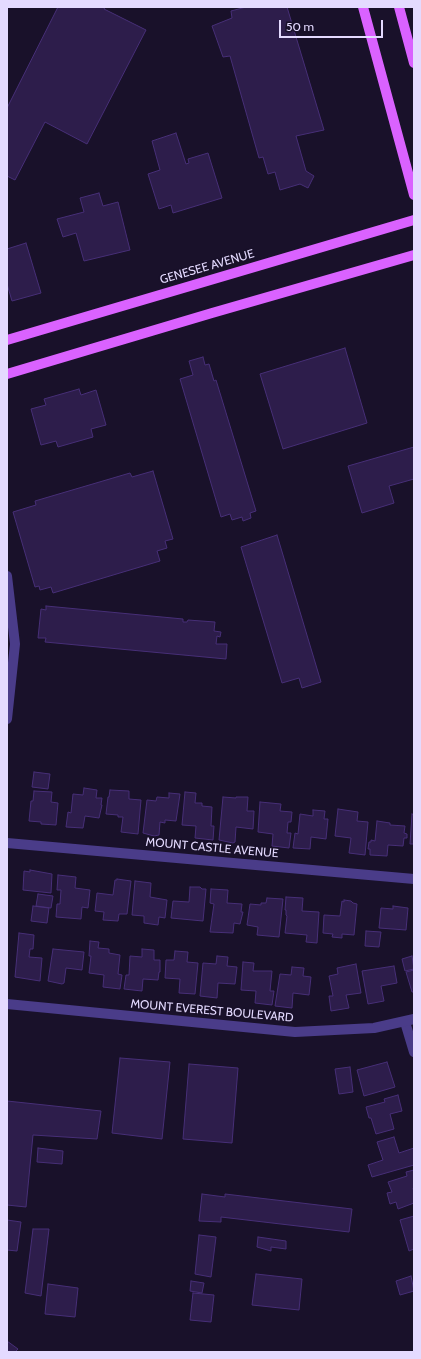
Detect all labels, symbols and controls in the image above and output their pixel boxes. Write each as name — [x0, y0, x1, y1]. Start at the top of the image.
scale bar — [281, 12, 385, 38]
text: 50 m — [286, 19, 314, 34]
street label: GENESEE AVENUE — [158, 247, 256, 287]
street label: MOUNT CASTLE AVENUE — [145, 835, 279, 861]
street label: MOUNT EVEREST BOULEVARD — [130, 997, 294, 1025]

